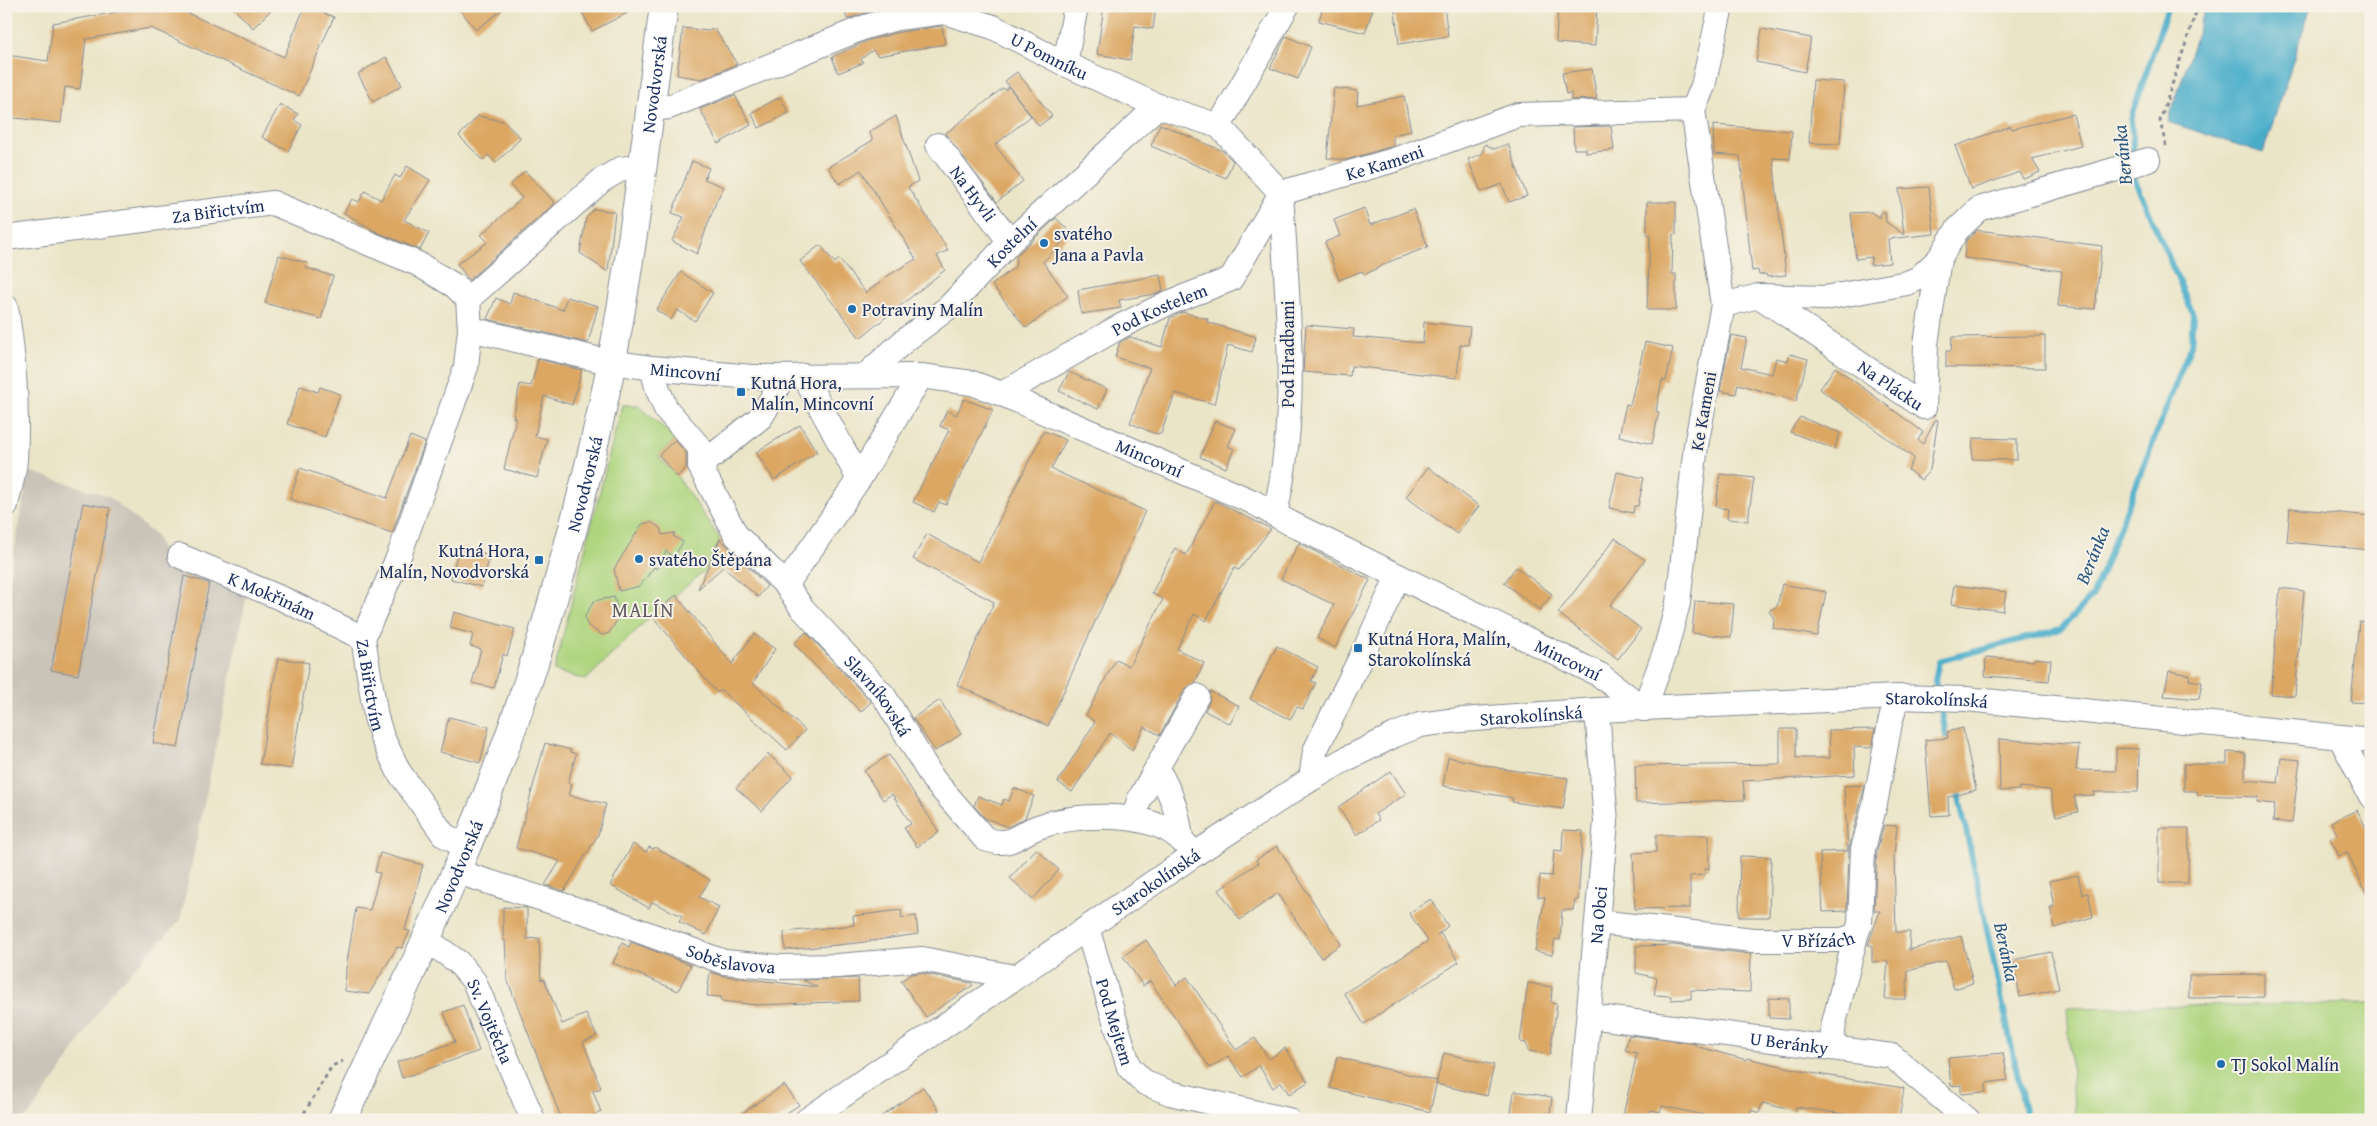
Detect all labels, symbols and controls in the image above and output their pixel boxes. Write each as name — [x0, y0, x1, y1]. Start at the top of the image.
street label: U Pomníku — [1006, 25, 1093, 86]
street label: Novodvorská — [634, 33, 673, 135]
water label: Beránka — [2105, 123, 2139, 187]
street label: Ke Kameni — [1342, 137, 1427, 187]
street label: Na Hyvli — [944, 159, 1004, 227]
street label: Za Biřictvím — [170, 191, 266, 230]
street label: Kostelní — [980, 210, 1043, 273]
place label: svatého Jana a Pavla — [1052, 220, 1144, 268]
marker: svatého Jana a Pavla — [1038, 237, 1050, 249]
street label: Pod Kostelem — [1106, 276, 1211, 342]
place label: Potraviny Malín — [862, 296, 983, 323]
street label: Pod Hradbami — [1274, 300, 1301, 408]
marker: Potraviny Malín — [846, 303, 858, 315]
street label: Na Plácku — [1853, 353, 1929, 417]
street label: Mincovní — [649, 354, 723, 388]
place label: Kutná Hora, Malín, Mincovní — [751, 369, 875, 417]
street label: Ke Kameni — [1683, 369, 1723, 453]
marker: Kutná Hora, Malín, Mincovní — [735, 386, 747, 398]
street label: Mincovní — [1112, 431, 1188, 484]
street label: Novodvorská — [559, 433, 609, 535]
water label: Beránka — [2067, 522, 2116, 589]
place label: Kutná Hora, Malín, Novodvorská — [379, 537, 529, 585]
place label: svatého Štěpána — [649, 546, 772, 573]
marker: svatého Štěpána — [633, 553, 645, 565]
marker: Kutná Hora, Malín, Novodvorská — [533, 554, 545, 566]
street label: K Mokřinám — [224, 564, 321, 627]
district label: MALÍN — [612, 595, 674, 624]
place label: Kutná Hora, Malín, Starokolínská — [1368, 625, 1510, 673]
street label: Mincovní — [1531, 632, 1607, 688]
street label: Za Biřictvím — [350, 637, 393, 735]
marker: Kutná Hora, Malín, Starokolínská — [1352, 642, 1364, 654]
street label: Slavníkovská — [838, 648, 919, 742]
street label: Starokolínská — [1885, 683, 1990, 715]
street label: Starokolínská — [1479, 698, 1584, 732]
street label: Novodvorská — [426, 816, 490, 917]
street label: Starokolínská — [1105, 841, 1206, 922]
street label: Na Obci — [1582, 885, 1614, 945]
water label: Beránka — [1987, 919, 2027, 985]
street label: V Břízách — [1782, 923, 1858, 954]
street label: Soběslavova — [683, 936, 777, 980]
street label: Sv. Vojtěcha — [461, 974, 521, 1068]
street label: Pod Mejtem — [1089, 975, 1141, 1069]
street label: U Beránky — [1748, 1024, 1830, 1061]
place label: TJ Sokol Malín — [2231, 1051, 2339, 1078]
marker: TJ Sokol Malín — [2215, 1058, 2227, 1070]

